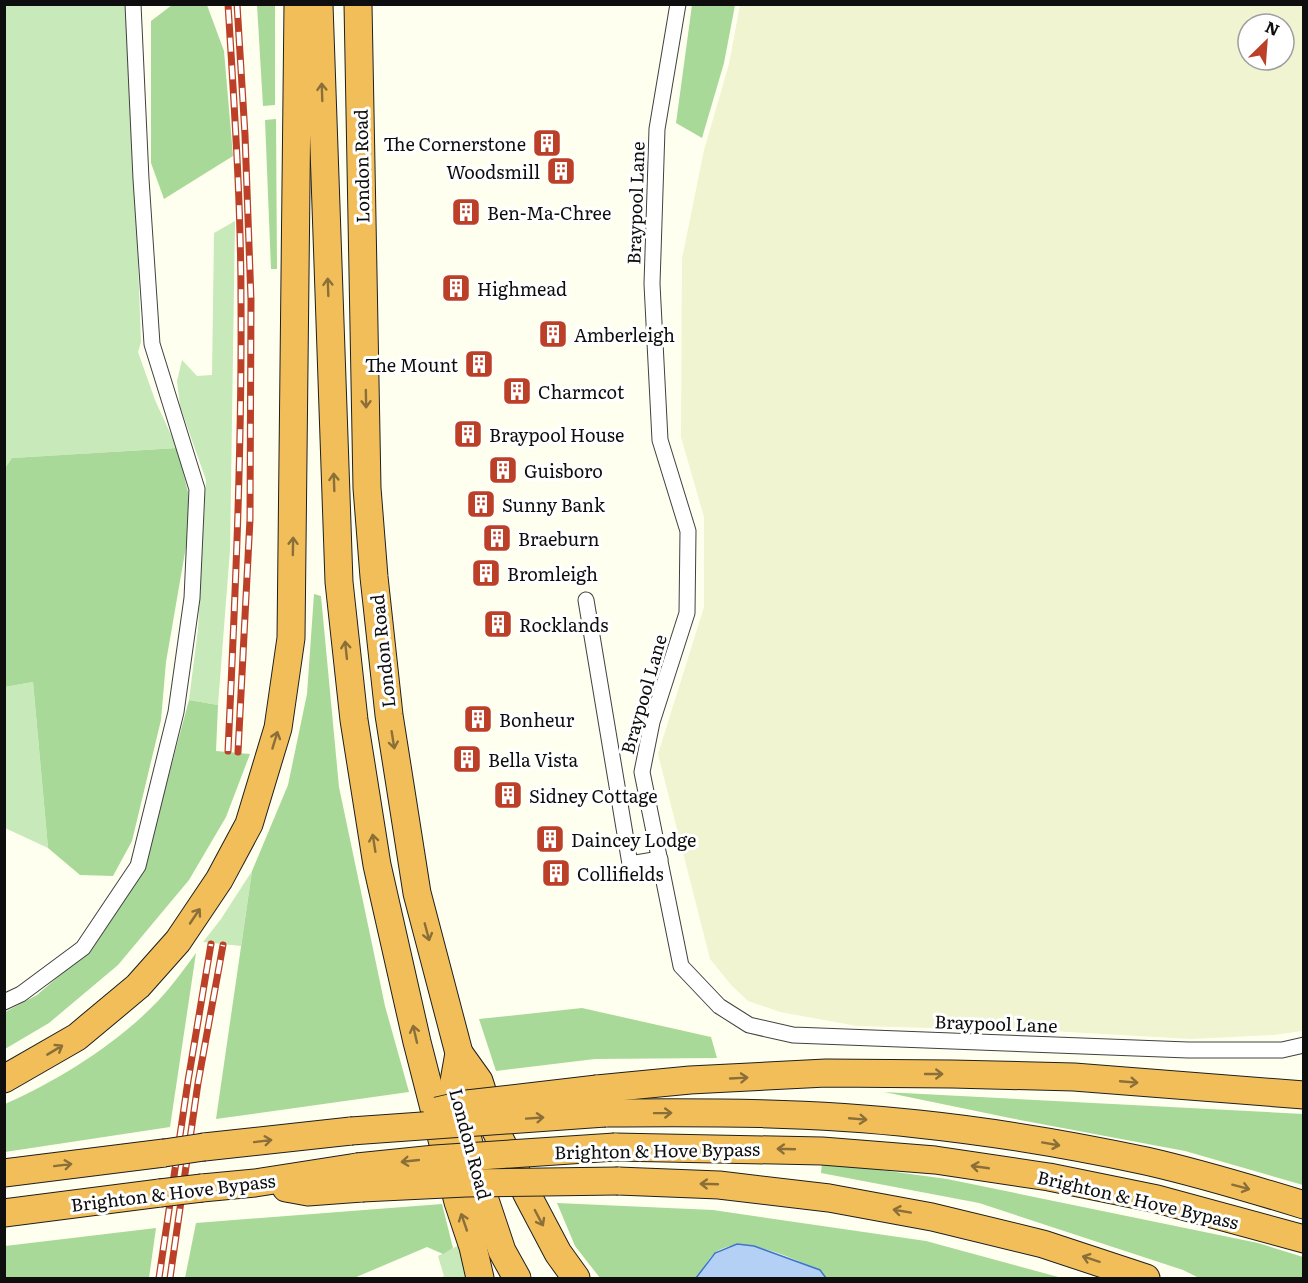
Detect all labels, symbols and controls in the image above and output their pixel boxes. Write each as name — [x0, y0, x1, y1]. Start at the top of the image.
north arrow — [1236, 12, 1296, 72]
text: N — [1262, 14, 1284, 41]
one-way arrow — [316, 82, 327, 102]
street label: London Road — [347, 109, 375, 223]
building icon: The Cornerstone — [531, 127, 563, 159]
place label: The Cornerstone — [383, 130, 526, 157]
street label: Braypool Lane — [619, 141, 651, 265]
building icon: Woodsmill — [545, 155, 577, 187]
place label: Woodsmill — [446, 158, 540, 185]
building icon: Ben-Ma-Chree — [450, 196, 482, 228]
place label: Ben-Ma-Chree — [487, 199, 611, 226]
building icon: Highmead — [440, 272, 472, 304]
place label: Highmead — [477, 275, 567, 302]
one-way arrow — [322, 277, 333, 297]
building icon: Amberleigh — [537, 318, 569, 350]
place label: Amberleigh — [574, 321, 675, 348]
building icon: The Mount — [463, 348, 495, 380]
place label: The Mount — [365, 351, 459, 378]
building icon: Charmcot — [501, 375, 533, 407]
place label: Charmcot — [538, 378, 625, 405]
one-way arrow — [360, 388, 371, 408]
building icon: Braypool House — [452, 418, 484, 450]
place label: Braypool House — [489, 421, 624, 448]
building icon: Guisboro — [487, 454, 519, 486]
place label: Guisboro — [524, 457, 603, 484]
one-way arrow — [328, 472, 339, 492]
building icon: Sunny Bank — [465, 488, 497, 520]
place label: Sunny Bank — [502, 491, 606, 518]
building icon: Braeburn — [481, 522, 513, 554]
place label: Braeburn — [518, 525, 600, 552]
one-way arrow — [287, 537, 299, 557]
building icon: Bromleigh — [470, 557, 502, 589]
place label: Bromleigh — [507, 560, 598, 587]
street label: London Road — [363, 593, 401, 709]
building icon: Rocklands — [482, 608, 514, 640]
place label: Rocklands — [519, 611, 608, 638]
street label: Braypool Lane — [613, 631, 673, 757]
one-way arrow — [340, 641, 351, 661]
building icon: Bonheur — [462, 703, 494, 735]
place label: Bonheur — [499, 706, 575, 733]
one-way arrow — [387, 729, 398, 749]
one-way arrow — [270, 731, 281, 750]
building icon: Bella Vista — [451, 743, 483, 775]
place label: Bella Vista — [488, 746, 578, 773]
building icon: Sidney Cottage — [492, 779, 524, 811]
place label: Sidney Cottage — [529, 782, 657, 809]
building icon: Daincey Lodge — [534, 823, 566, 855]
place label: Daincey Lodge — [571, 826, 696, 853]
one-way arrow — [368, 834, 379, 853]
building icon: Collifields — [540, 857, 572, 889]
place label: Collifields — [577, 860, 664, 887]
one-way arrow — [189, 908, 201, 925]
one-way arrow — [421, 922, 433, 941]
street label: Braypool Lane — [934, 1007, 1058, 1039]
one-way arrow — [409, 1024, 421, 1043]
one-way arrow — [46, 1044, 63, 1056]
one-way arrow — [924, 1068, 944, 1079]
one-way arrow — [729, 1072, 749, 1083]
one-way arrow — [1118, 1077, 1138, 1088]
street label: London Road — [443, 1085, 499, 1203]
one-way arrow — [653, 1107, 673, 1118]
one-way arrow — [525, 1112, 545, 1123]
one-way arrow — [848, 1114, 867, 1125]
one-way arrow — [252, 1135, 272, 1146]
street label: Brighton & Hove Bypass — [554, 1135, 760, 1165]
one-way arrow — [1041, 1139, 1061, 1150]
one-way arrow — [777, 1144, 797, 1155]
one-way arrow — [401, 1156, 421, 1167]
one-way arrow — [52, 1160, 72, 1171]
one-way arrow — [971, 1161, 991, 1172]
street label: Brighton & Hove Bypass — [1035, 1163, 1241, 1235]
street label: Brighton & Hove Bypass — [69, 1166, 277, 1218]
one-way arrow — [700, 1179, 720, 1190]
one-way arrow — [1232, 1181, 1251, 1193]
one-way arrow — [893, 1205, 913, 1216]
one-way arrow — [533, 1209, 545, 1226]
one-way arrow — [458, 1213, 469, 1232]
one-way arrow — [1082, 1253, 1101, 1264]

